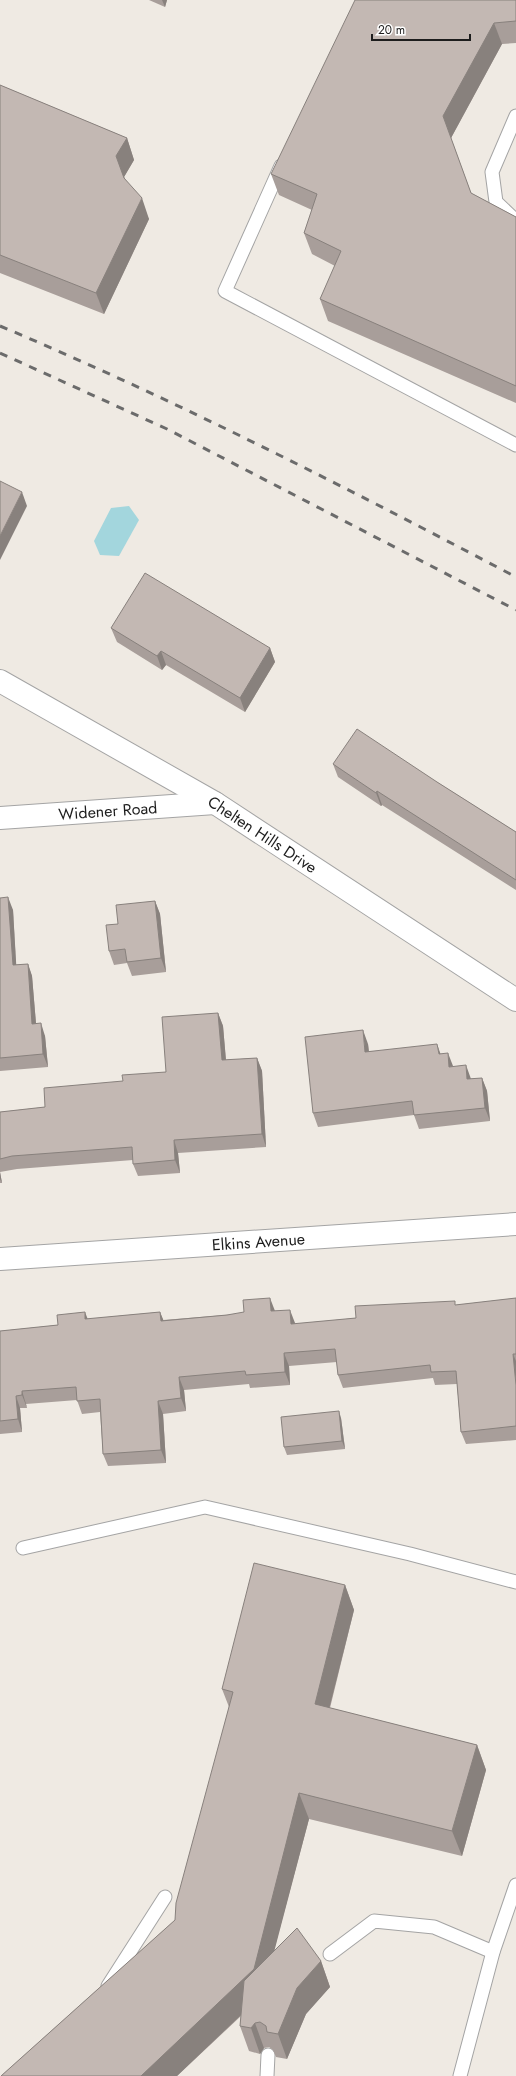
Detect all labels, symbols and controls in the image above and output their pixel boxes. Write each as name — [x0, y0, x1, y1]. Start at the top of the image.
scale bar — [372, 16, 470, 42]
text: 20 m — [378, 21, 405, 39]
street label: Chelten Hills Drive — [203, 790, 321, 879]
street label: Widener Road — [58, 796, 158, 826]
street label: Elkins Avenue — [211, 1227, 306, 1257]

